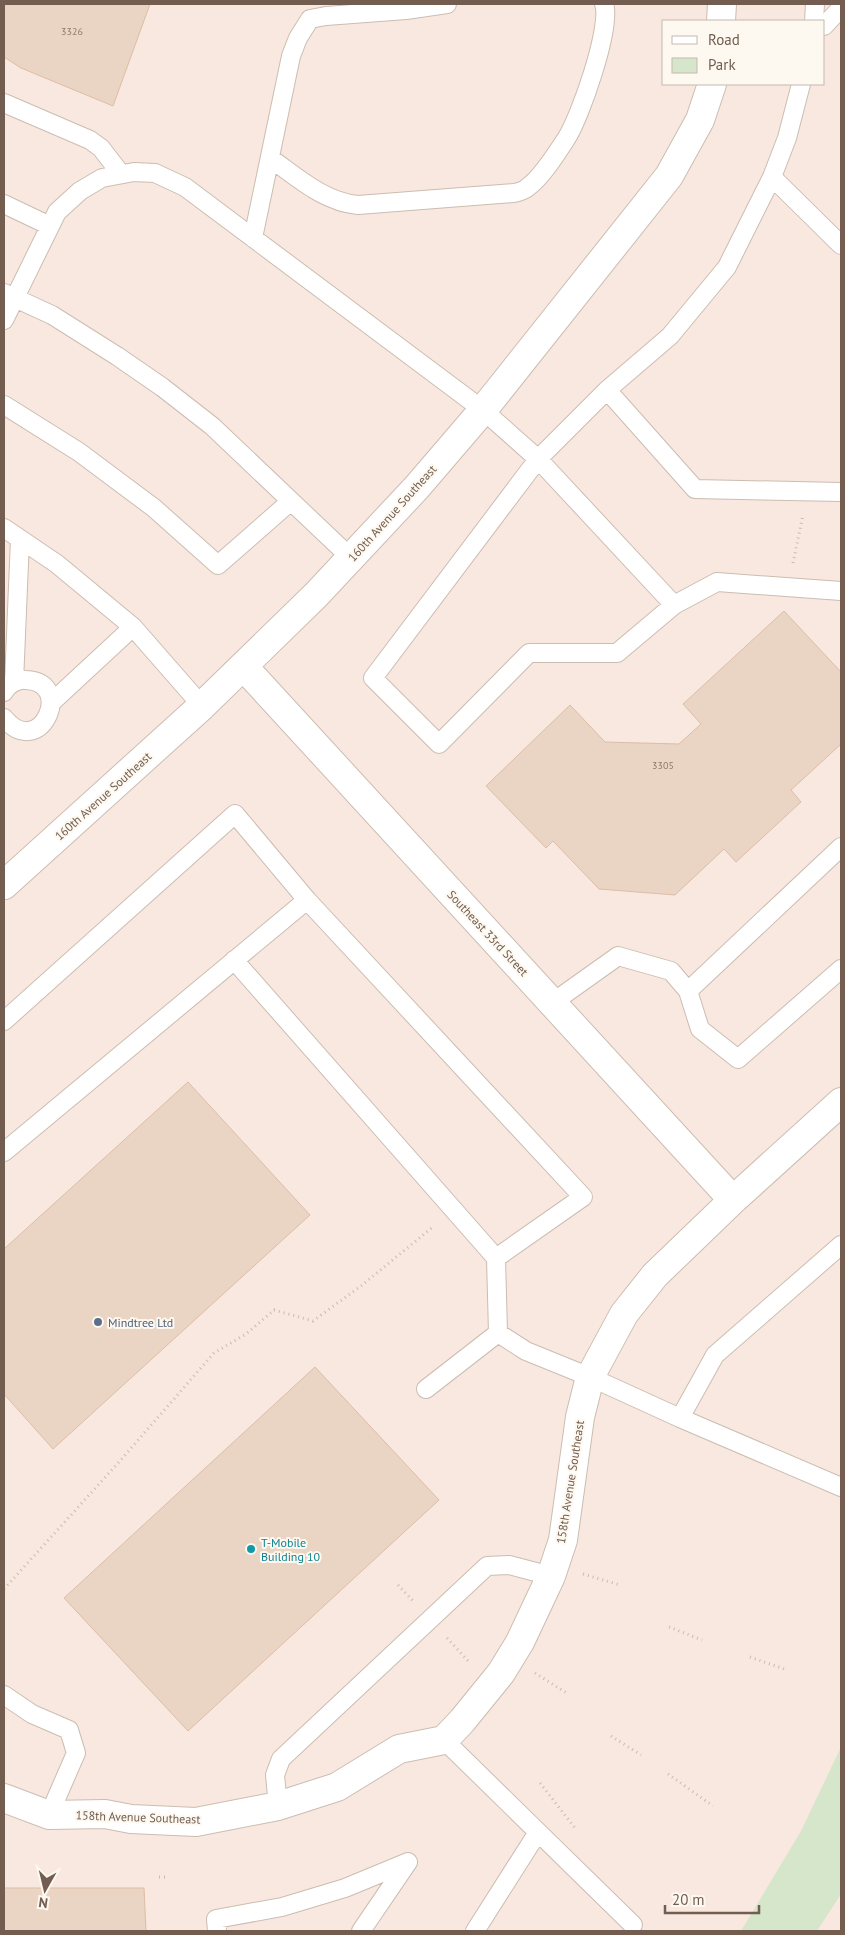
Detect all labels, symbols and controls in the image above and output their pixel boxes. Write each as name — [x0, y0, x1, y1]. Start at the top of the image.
legend — [662, 20, 825, 85]
house number: 3326 — [61, 25, 83, 38]
text: Road — [708, 30, 740, 49]
text: Park — [708, 55, 736, 74]
street label: 160th Avenue Southeast — [345, 462, 439, 564]
street label: 160th Avenue Southeast — [52, 749, 154, 843]
house number: 3305 — [652, 759, 674, 772]
street label: Southeast 33rd Street — [444, 887, 532, 979]
place label: Mindtree Ltd — [108, 1315, 173, 1330]
marker: Mindtree Ltd — [92, 1316, 104, 1328]
street label: 158th Avenue Southeast — [553, 1419, 587, 1545]
place label: T-Mobile Building 10 — [261, 1535, 321, 1564]
marker: T-Mobile Building 10 — [245, 1543, 257, 1555]
street label: 158th Avenue Southeast — [75, 1807, 201, 1827]
north arrow — [20, 1865, 70, 1915]
scale bar — [665, 1882, 759, 1914]
text: 20 m — [672, 1890, 705, 1909]
text: N — [37, 1893, 49, 1912]

